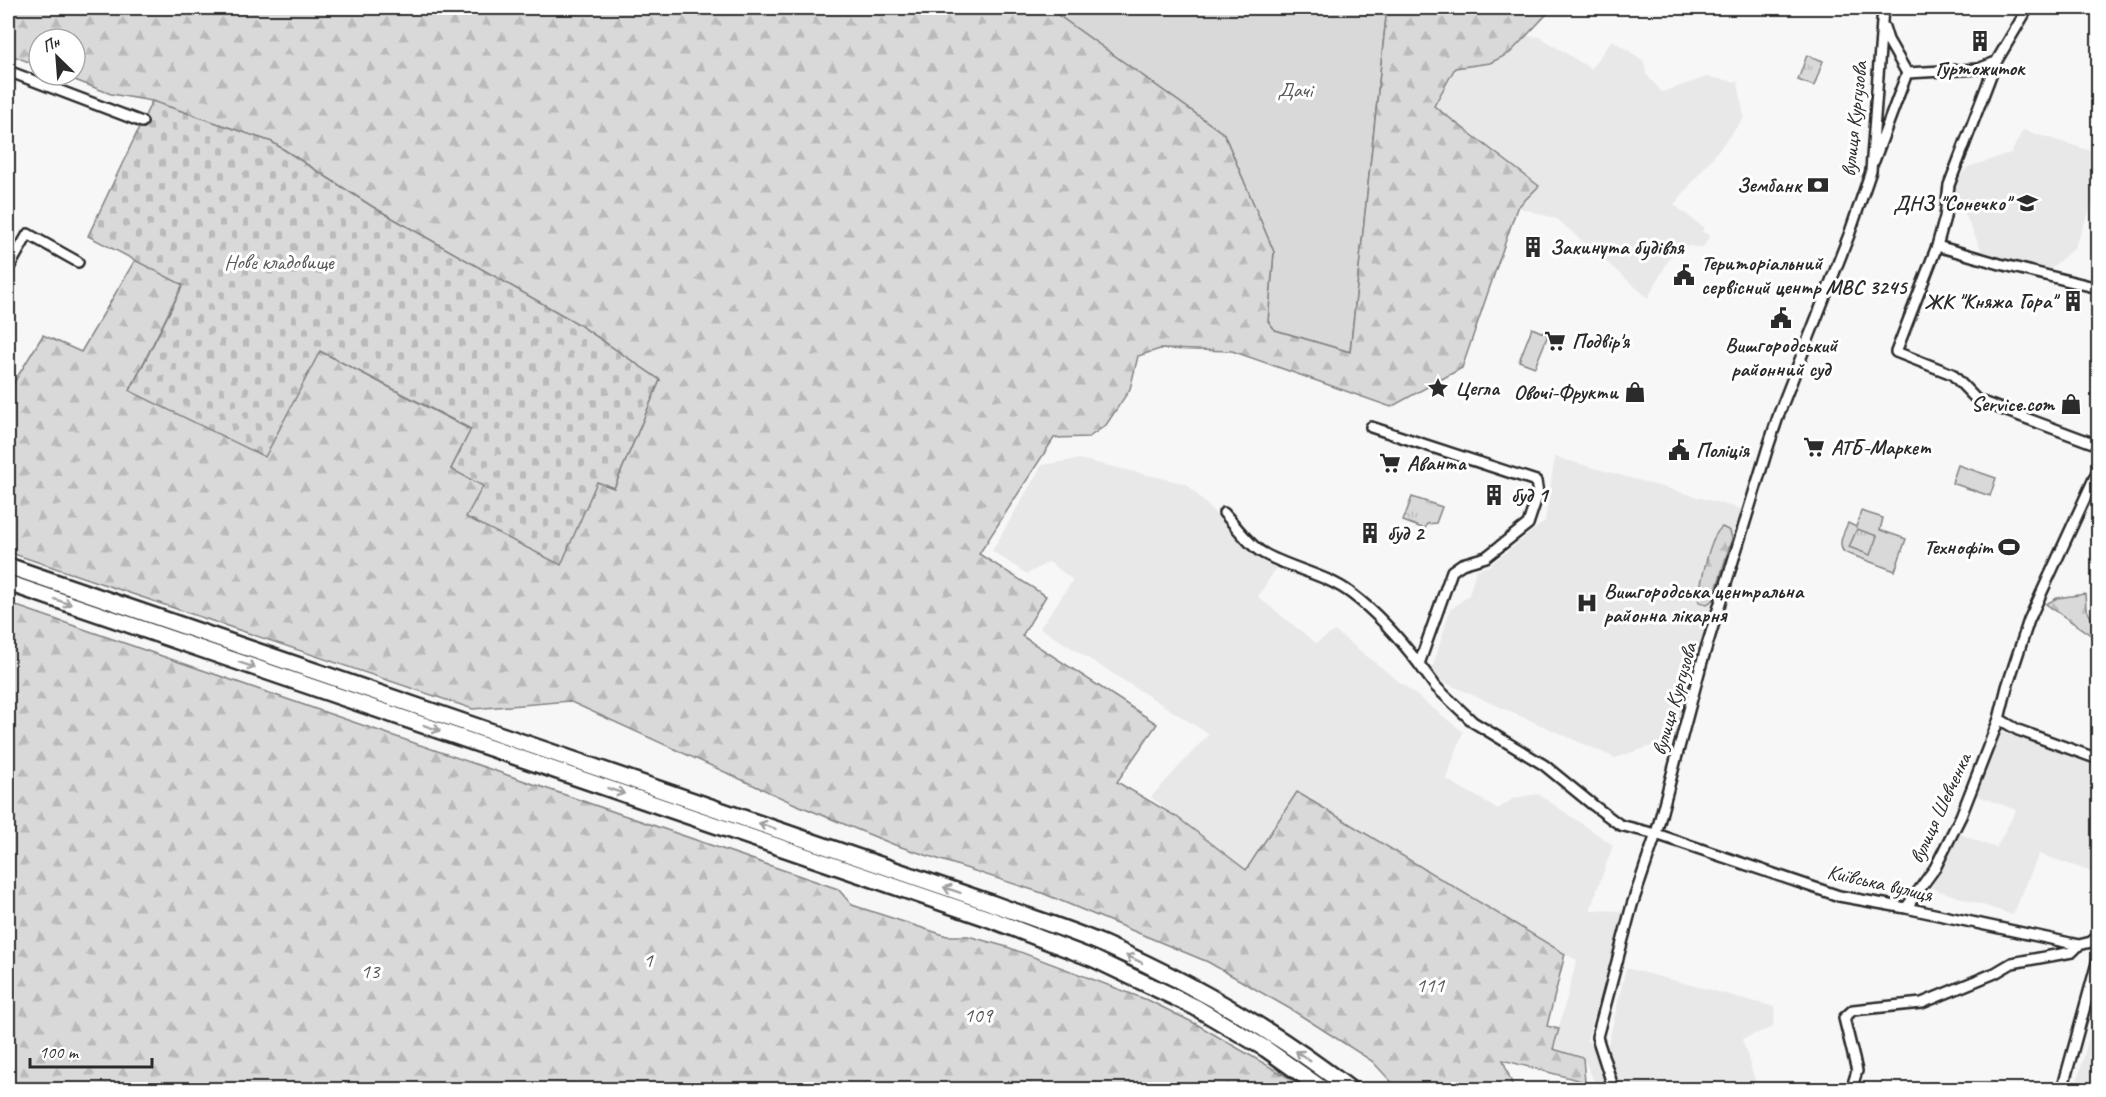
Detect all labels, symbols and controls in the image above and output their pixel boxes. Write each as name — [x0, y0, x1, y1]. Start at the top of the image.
north arrow — [27, 27, 87, 87]
building icon: Гуртожиток — [1968, 29, 1992, 53]
text: Пн — [39, 31, 64, 57]
place label: Гуртожиток — [1935, 55, 2026, 81]
street label: вулиця Кургузова — [1835, 58, 1873, 178]
park label: Дачі — [1278, 77, 1315, 103]
place label: Зембанк — [1737, 172, 1804, 198]
bank icon: Зембанк — [1806, 173, 1830, 197]
place label: ДНЗ "Сонечко" — [1893, 190, 2015, 216]
school or university icon: ДНЗ "Сонечко" — [2015, 191, 2039, 215]
place label: Закинута будівля — [1550, 234, 1685, 261]
building icon: Закинута будівля — [1521, 235, 1545, 259]
park label: Нове кладовище — [224, 249, 335, 275]
place label: Територіальний сервісний центр МВС 3245 — [1701, 250, 1908, 300]
public building icon: Територіальний сервісний центр МВС 3245 — [1672, 263, 1696, 287]
place label: ЖК "Княжа Гора" — [1924, 288, 2061, 314]
building icon: ЖК "Княжа Гора" — [2061, 289, 2085, 313]
public building icon: Вишгородський районний суд — [1769, 306, 1793, 330]
place label: Подвір'я — [1572, 328, 1630, 354]
supermarket icon: Подвір'я — [1543, 329, 1567, 353]
place label: Вишгородський районний суд — [1725, 332, 1839, 382]
place label: Цегла — [1455, 375, 1501, 401]
place icon: Цегла — [1426, 376, 1450, 400]
place label: Овочі-Фрукти — [1514, 379, 1620, 405]
shop icon: Овочі-Фрукти — [1623, 380, 1647, 404]
place label: Service.com — [1971, 391, 2055, 417]
shop icon: Service.com — [2059, 392, 2083, 416]
place label: АТБ-Маркет — [1831, 434, 1932, 460]
supermarket icon: АТБ-Маркет — [1802, 435, 1826, 459]
place label: Поліція — [1696, 437, 1750, 463]
public building icon: Поліція — [1667, 438, 1691, 462]
place label: Аванта — [1407, 450, 1468, 476]
supermarket icon: Аванта — [1378, 451, 1402, 475]
place label: буд 1 — [1511, 482, 1550, 508]
building icon: буд 1 — [1482, 483, 1506, 507]
place label: буд 2 — [1387, 520, 1426, 546]
building icon: буд 2 — [1358, 521, 1382, 545]
place label: Технофіт — [1924, 534, 1994, 560]
sports icon: Технофіт — [1997, 535, 2021, 559]
place label: Вишгородська центральна районна лікарня — [1604, 578, 1805, 628]
hospital icon: Вишгородська центральна районна лікарня — [1575, 591, 1599, 615]
one-way arrow — [53, 597, 72, 608]
street label: вулиця Кургузова — [1646, 638, 1703, 758]
one-way arrow — [237, 660, 256, 671]
one-way arrow — [422, 724, 441, 735]
street label: вулиця Шевченка — [1903, 747, 1978, 867]
one-way arrow — [606, 787, 625, 798]
one-way arrow — [758, 820, 777, 831]
street label: Київська вулиця — [1825, 858, 1936, 908]
one-way arrow — [943, 883, 962, 894]
park label: 1 — [643, 947, 654, 973]
one-way arrow — [1125, 953, 1143, 965]
park label: 13 — [361, 958, 381, 984]
park label: 111 — [1416, 972, 1446, 998]
park label: 109 — [964, 1002, 994, 1028]
scale bar — [30, 1031, 152, 1069]
text: 100 m — [39, 1041, 80, 1063]
one-way arrow — [1295, 1050, 1312, 1062]

